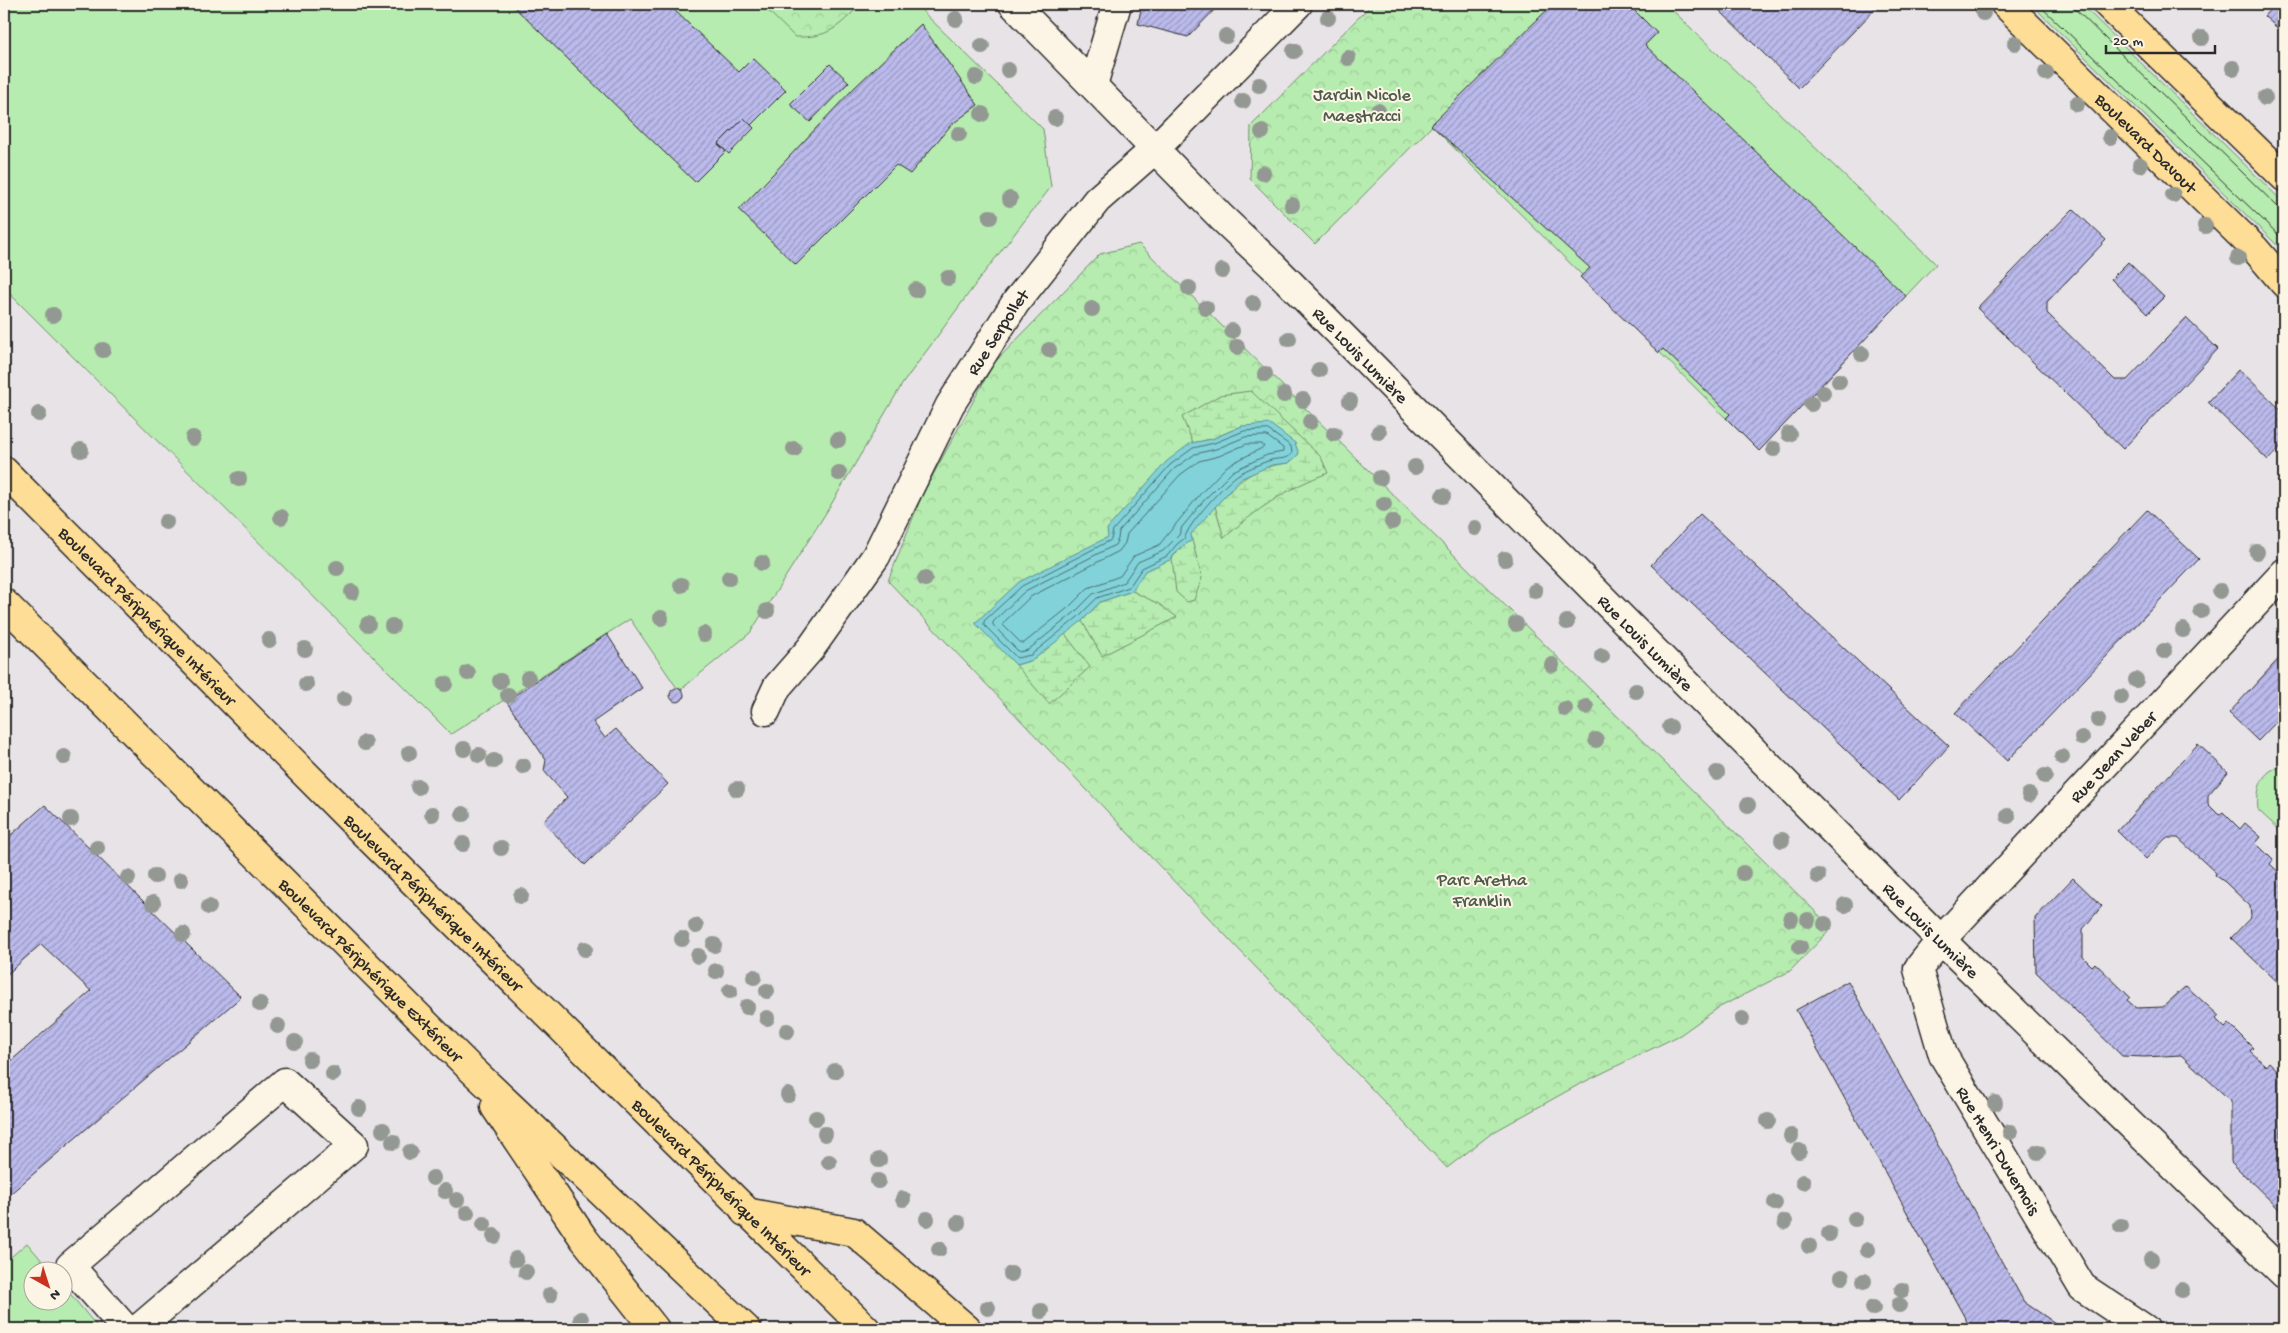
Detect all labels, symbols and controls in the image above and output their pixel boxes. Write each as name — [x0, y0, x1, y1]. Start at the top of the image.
scale bar — [2106, 22, 2214, 54]
text: 20 m — [2113, 33, 2143, 51]
park label: Jardin Nicole Maestracci — [1313, 86, 1411, 128]
street label: Boulevard Davout — [2089, 89, 2201, 200]
street label: Rue Serpollet — [964, 285, 1036, 380]
street label: Rue Louis Lumière — [1307, 304, 1412, 410]
street label: Boulevard Périphérique Intérieur — [52, 523, 241, 712]
street label: Rue Louis Lumière — [1592, 591, 1697, 697]
street label: Rue Jean Veber — [2067, 707, 2163, 808]
street label: Boulevard Périphérique Intérieur — [338, 810, 528, 998]
park label: Parc Aretha Franklin — [1436, 871, 1528, 913]
street label: Boulevard Périphérique Extérieur — [272, 874, 467, 1069]
street label: Rue Louis Lumière — [1877, 879, 1983, 984]
street label: Rue Henri Duvernois — [1950, 1083, 2044, 1221]
street label: Boulevard Périphérique Intérieur — [626, 1095, 816, 1283]
north arrow — [22, 1260, 72, 1310]
text: N — [46, 1285, 64, 1304]

